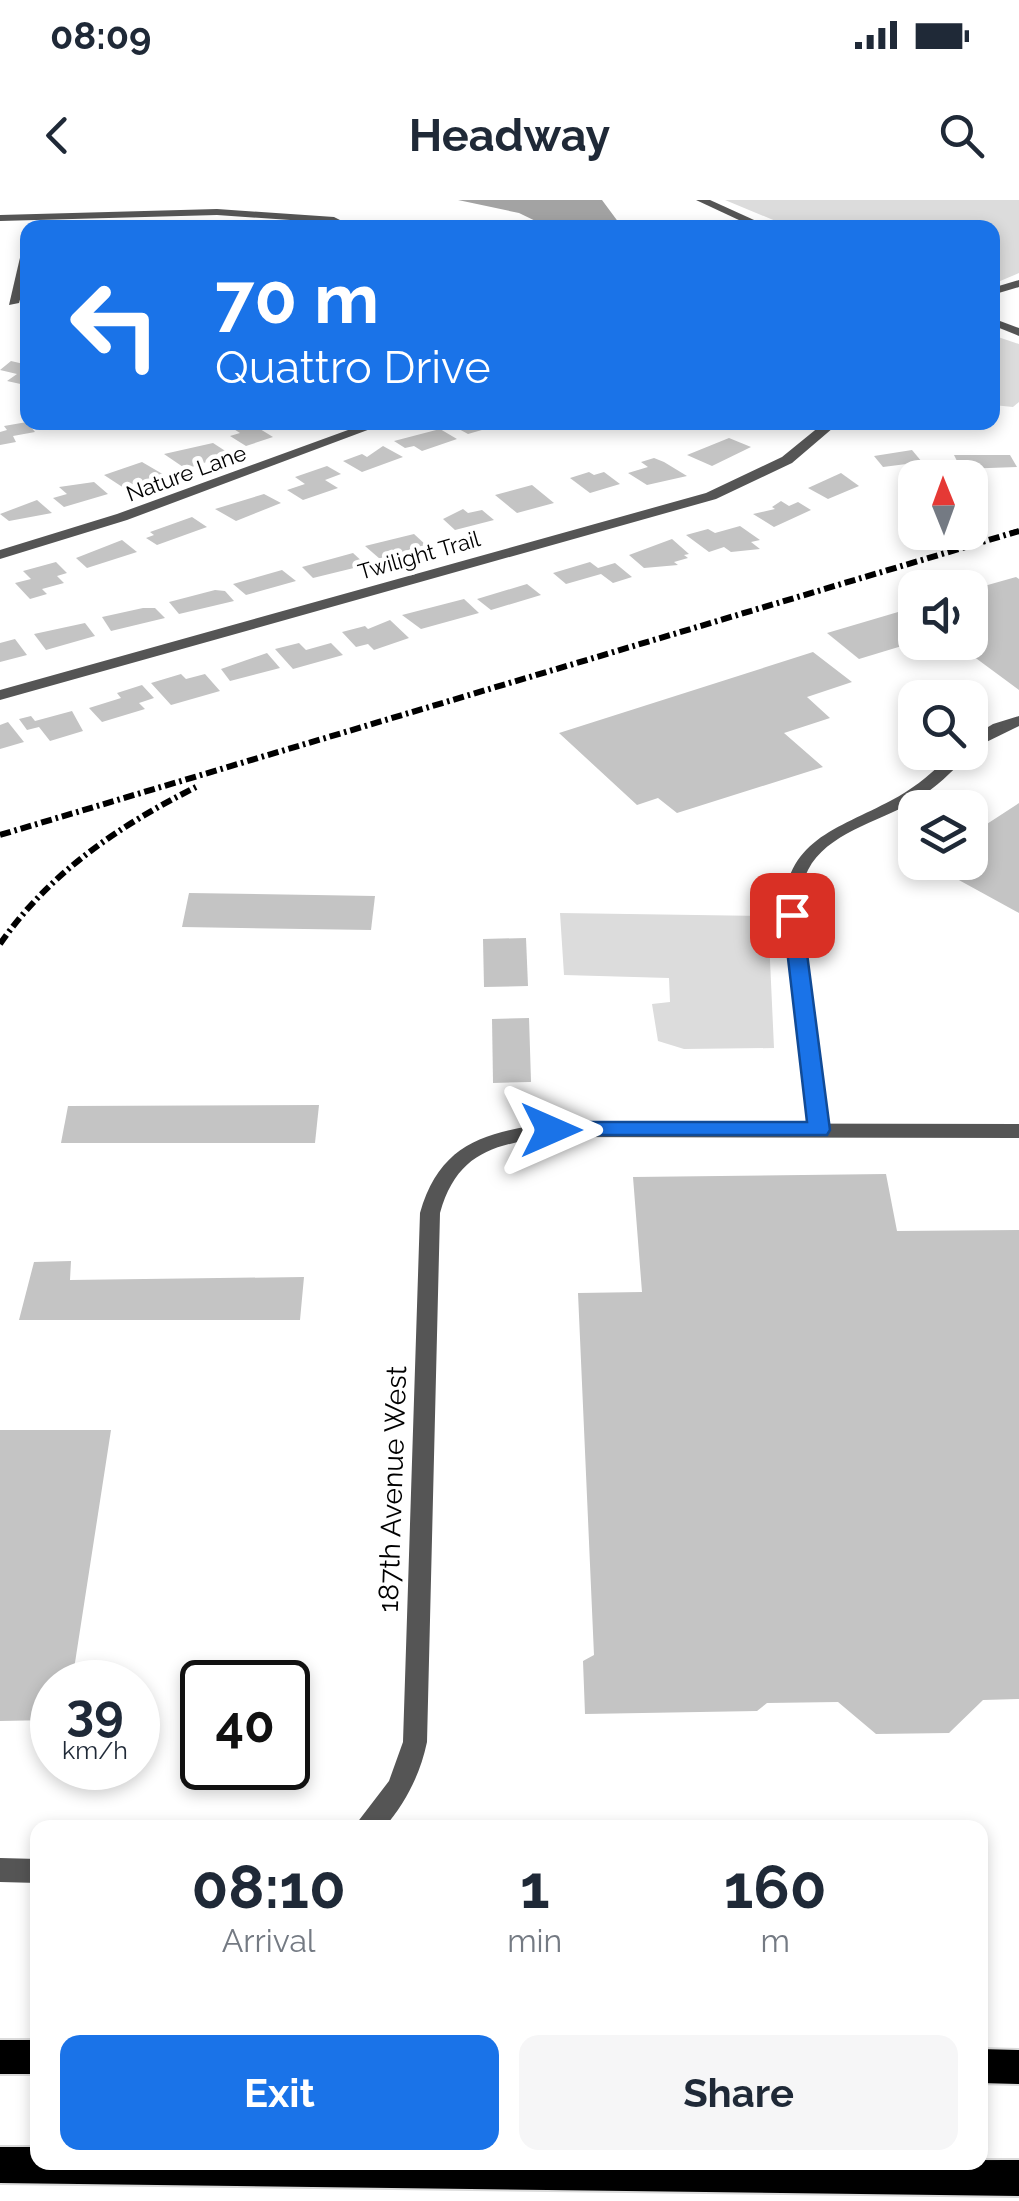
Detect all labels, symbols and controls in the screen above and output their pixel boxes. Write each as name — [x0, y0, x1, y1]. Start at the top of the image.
text: 08:09 — [50, 13, 151, 58]
icon: back — [30, 108, 85, 163]
icon: search — [934, 108, 989, 163]
text: Headway — [409, 109, 610, 162]
text: 70 m — [215, 257, 379, 339]
icon: left — [50, 260, 180, 390]
text: Quattro Drive — [215, 341, 491, 394]
street label: Nature Lane — [123, 439, 250, 507]
north arrow — [898, 460, 988, 550]
map controls — [898, 460, 988, 880]
street label: Twilight Trail — [355, 525, 483, 585]
button: sound — [898, 570, 988, 660]
button: search — [898, 680, 988, 770]
button: layers — [898, 790, 988, 880]
pin — [750, 873, 835, 958]
icon: arrive — [765, 888, 820, 943]
position arrow — [499, 1078, 603, 1182]
street label: 187th Avenue West — [372, 1365, 413, 1613]
speed limit sign: 40 — [180, 1660, 310, 1790]
text: 39 — [66, 1683, 124, 1742]
text: km/h — [62, 1735, 128, 1765]
text: 08:10 — [191, 1852, 346, 1922]
text: 1 — [520, 1852, 550, 1922]
text: 160 — [724, 1852, 827, 1922]
text: Arrival — [222, 1922, 316, 1959]
text: min — [507, 1922, 562, 1959]
text: m — [760, 1922, 790, 1959]
button: Exit — [60, 2035, 499, 2150]
button: Share — [519, 2035, 958, 2150]

